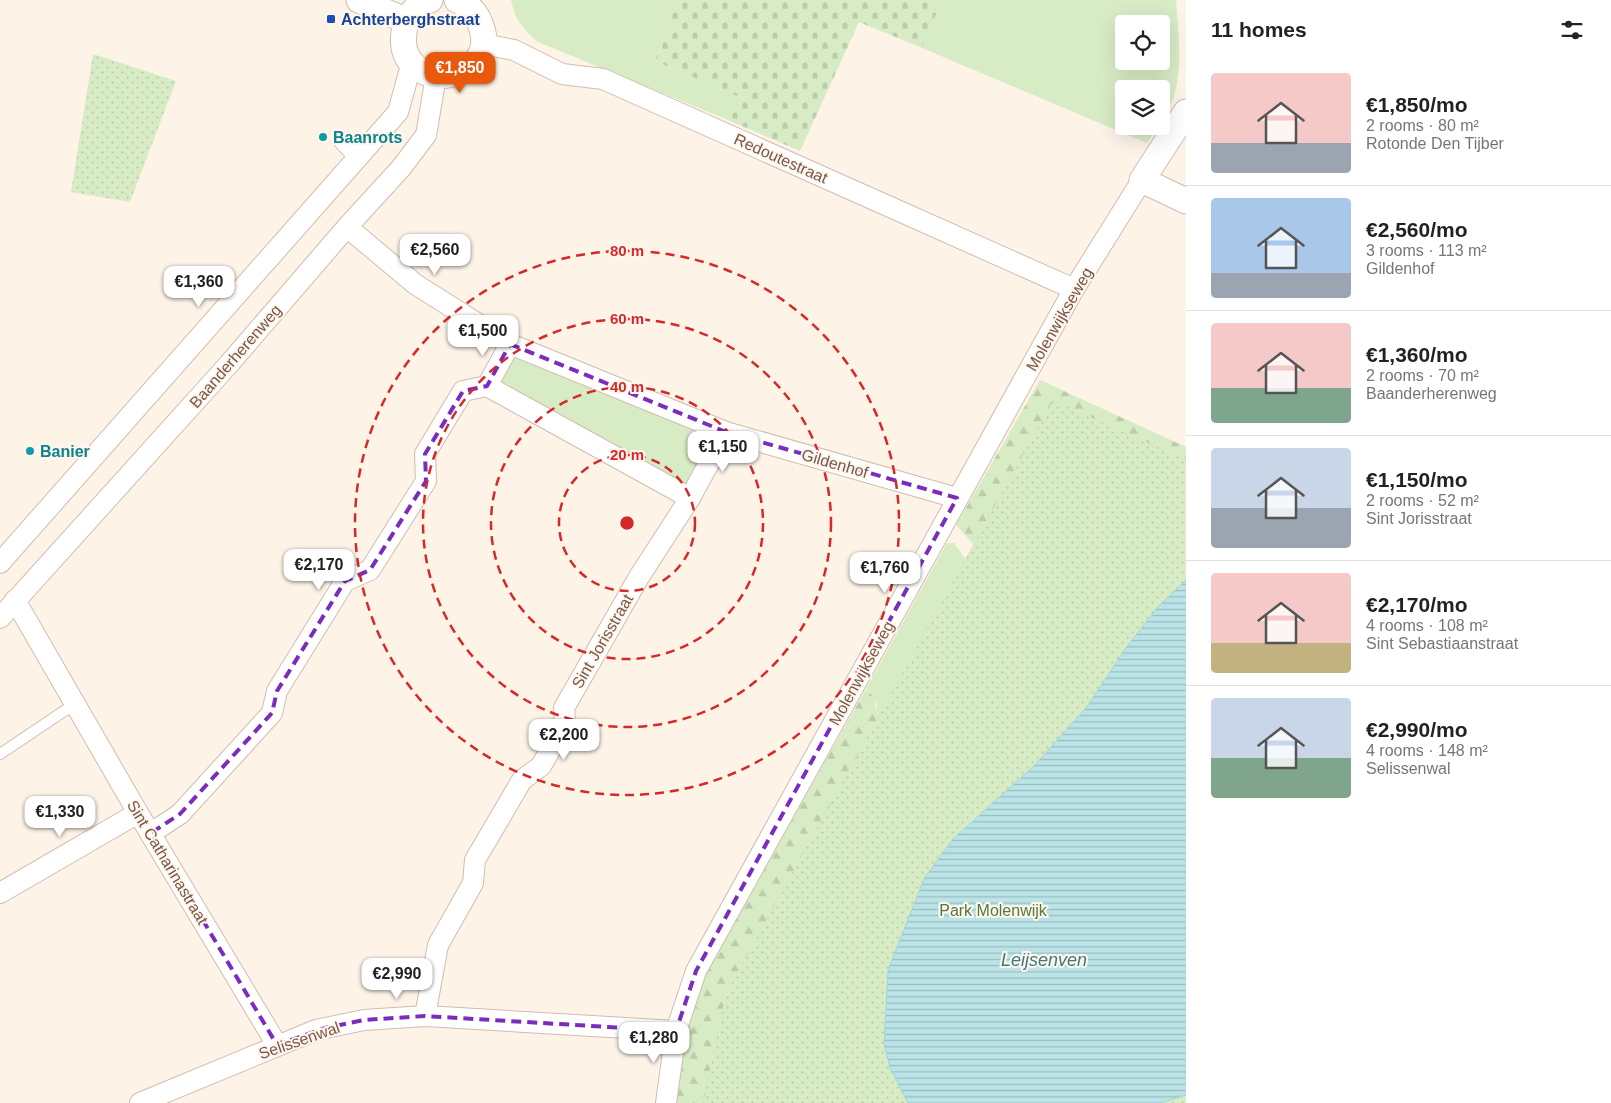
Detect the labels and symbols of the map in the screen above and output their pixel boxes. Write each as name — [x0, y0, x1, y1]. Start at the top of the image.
place label: Achterberghstraat — [341, 11, 480, 28]
marker: Achterberghstraat — [325, 13, 337, 25]
pin: €1,850 — [419, 52, 501, 94]
place label: Baanrots — [333, 129, 402, 146]
street label: Redoutestraat — [731, 130, 831, 187]
marker: Baanrots — [317, 131, 329, 143]
pin: €2,560 — [394, 234, 476, 276]
text: 80 m — [610, 242, 644, 259]
street label: Molenwijkseweg — [1023, 265, 1096, 374]
pin: €1,360 — [158, 266, 240, 308]
street label: Baanderherenweg — [186, 301, 285, 411]
text: 60 m — [610, 310, 644, 327]
pin: €1,500 — [442, 314, 524, 357]
text: 40 m — [610, 378, 644, 395]
pin: €1,150 — [682, 430, 764, 473]
place label: Banier — [40, 443, 90, 460]
marker: Banier — [24, 445, 36, 457]
text: 20 m — [610, 446, 644, 463]
street label: Gildenhof — [800, 446, 871, 481]
centre of rings — [618, 514, 636, 532]
pin: €2,170 — [278, 548, 360, 591]
pin: €1,760 — [844, 552, 926, 594]
street label: Sint Jorisstraat — [569, 591, 637, 691]
street label: Molenwijkseweg — [826, 618, 897, 728]
pin: €2,200 — [523, 718, 605, 761]
pin: €1,330 — [19, 796, 101, 838]
street label: Sint Catharinastraat — [124, 797, 212, 928]
park label: Park Molenwijk — [939, 902, 1048, 919]
water label: Leijsenven — [1001, 950, 1087, 970]
pin: €2,990 — [356, 958, 438, 1000]
street label: Selissenwal — [256, 1019, 342, 1062]
pin: €1,280 — [613, 1022, 695, 1064]

